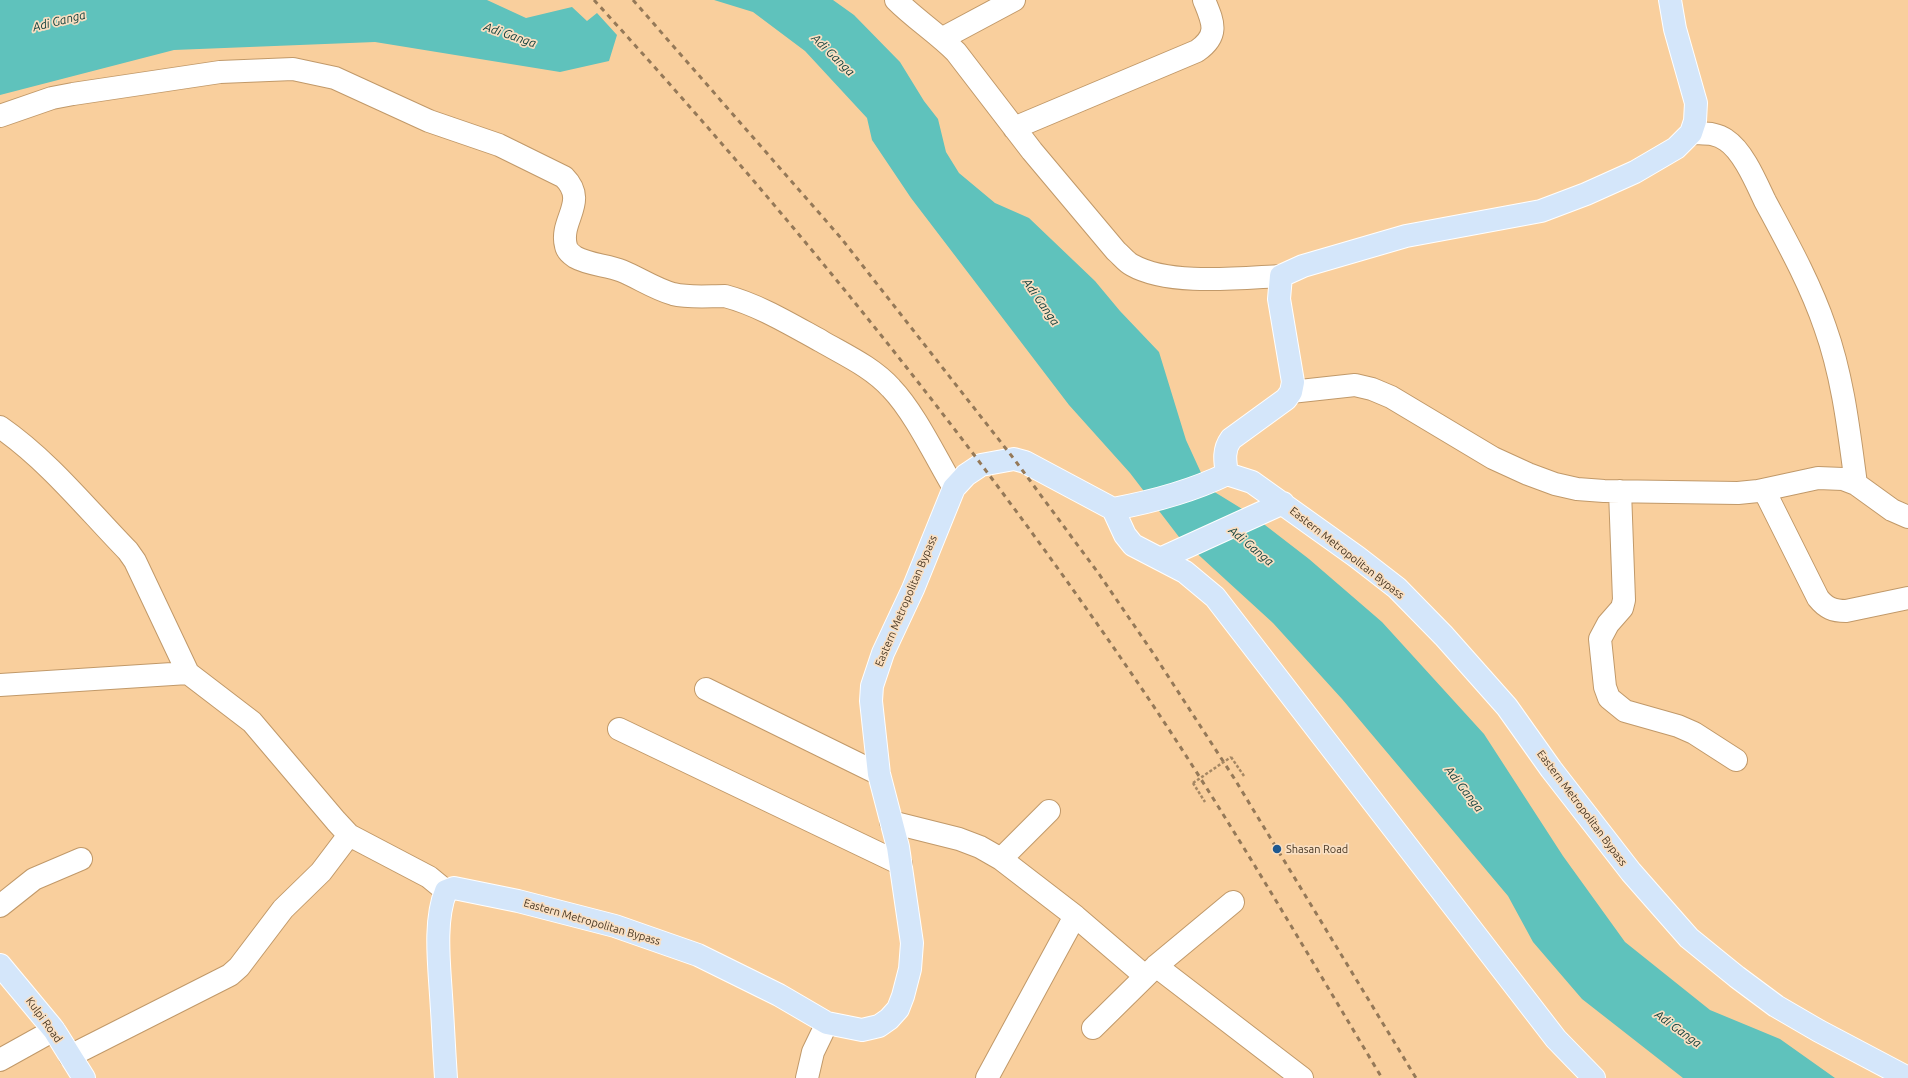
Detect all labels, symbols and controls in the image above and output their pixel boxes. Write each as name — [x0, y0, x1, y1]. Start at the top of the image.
water label: Adi Ganga — [31, 7, 87, 35]
water label: Adi Ganga — [482, 19, 538, 51]
water label: Adi Ganga — [809, 31, 857, 79]
water label: Adi Ganga — [1020, 276, 1062, 328]
street label: Eastern Metropolitan Bypass — [1287, 504, 1407, 602]
water label: Adi Ganga — [1226, 523, 1276, 569]
street label: Eastern Metropolitan Bypass — [872, 533, 940, 669]
street label: Eastern Metropolitan Bypass — [1534, 747, 1630, 869]
water label: Adi Ganga — [1442, 763, 1486, 815]
place label: Shasan Road — [1286, 842, 1348, 856]
marker: Shasan Road — [1271, 843, 1283, 855]
street label: Eastern Metropolitan Bypass — [522, 896, 662, 948]
street label: Kulpi Road — [23, 995, 65, 1045]
water label: Adi Ganga — [1652, 1007, 1704, 1051]

